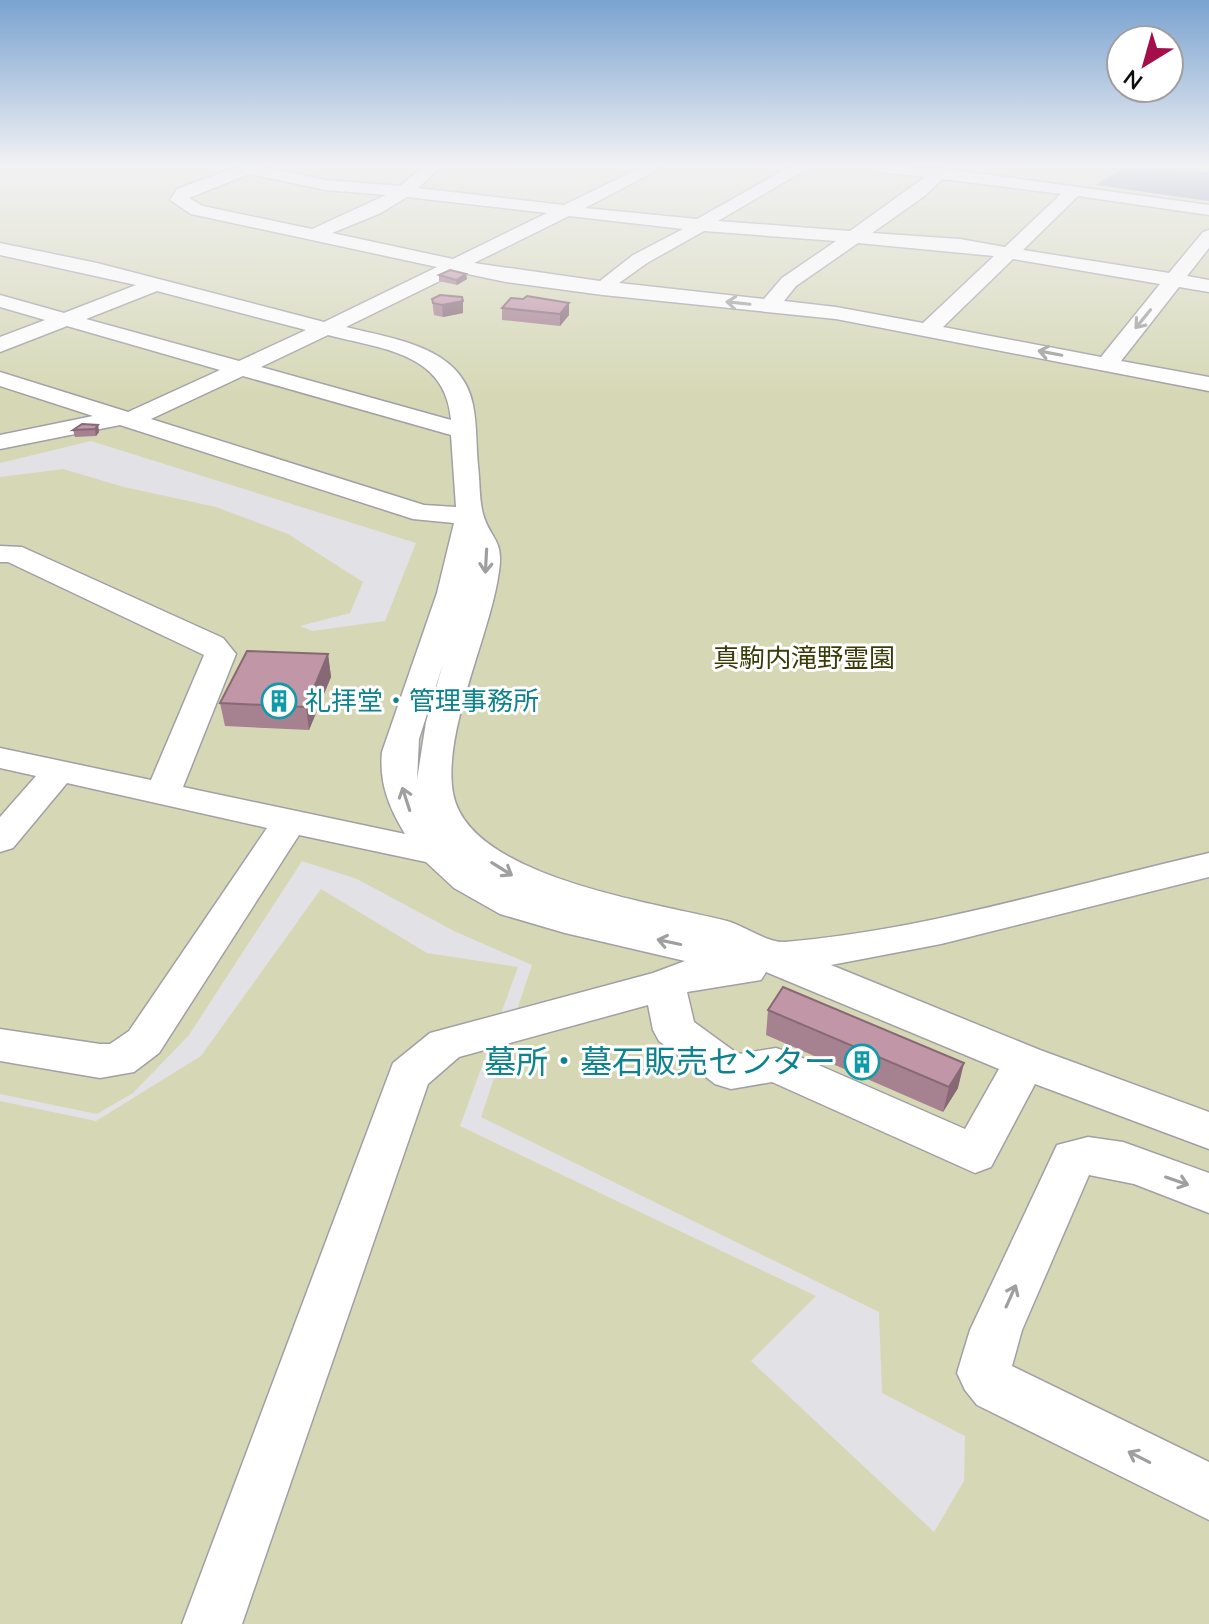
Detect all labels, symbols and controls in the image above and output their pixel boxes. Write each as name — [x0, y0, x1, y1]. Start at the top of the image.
north arrow — [1105, 24, 1185, 104]
text: N — [1118, 62, 1149, 96]
one-way arrow — [725, 295, 752, 310]
one-way arrow — [1134, 308, 1152, 329]
one-way arrow — [1038, 345, 1063, 360]
one-way arrow — [478, 547, 493, 574]
park label: 真駒内滝野霊園 — [713, 641, 895, 676]
building icon: 礼拝堂・管理事務所 — [260, 682, 298, 720]
place label: 礼拝堂・管理事務所 — [305, 684, 539, 719]
one-way arrow — [398, 787, 413, 813]
one-way arrow — [490, 861, 513, 877]
one-way arrow — [657, 934, 682, 949]
place label: 墓所・墓石販売センター — [484, 1041, 836, 1084]
building icon: 墓所・墓石販売センター — [843, 1043, 881, 1081]
one-way arrow — [1165, 1175, 1190, 1190]
one-way arrow — [1004, 1284, 1019, 1308]
one-way arrow — [1128, 1449, 1152, 1465]

